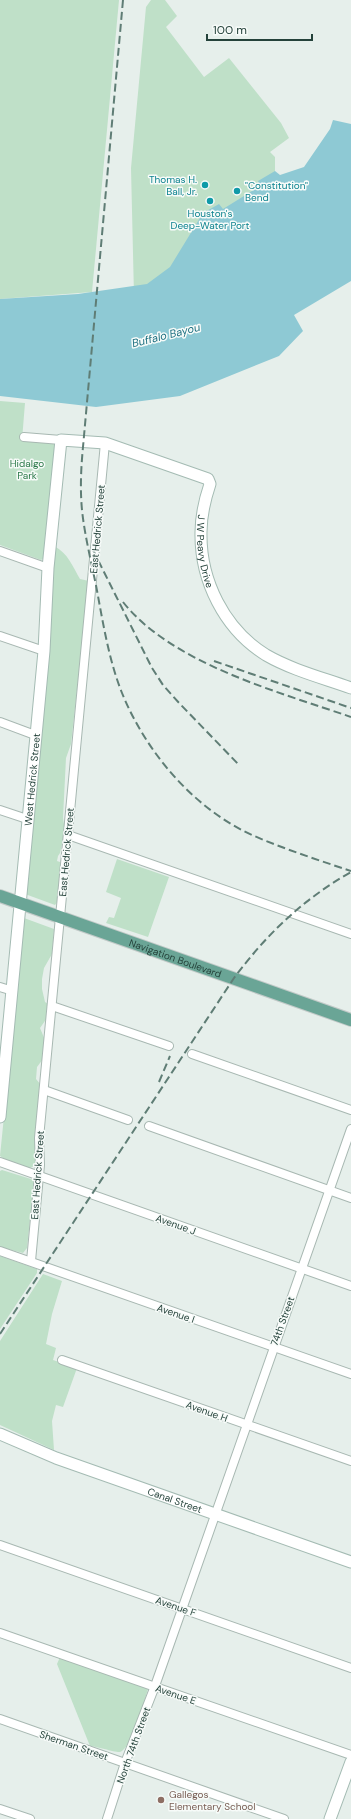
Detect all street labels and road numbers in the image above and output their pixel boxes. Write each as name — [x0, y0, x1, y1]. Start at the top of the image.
street label: East Hedrick Street — [87, 484, 108, 574]
street label: J W Peavy Drive — [194, 514, 217, 590]
street label: West Hedrick Street — [22, 733, 43, 826]
street label: East Hedrick Street — [56, 807, 77, 897]
street label: Navigation Boulevard — [127, 936, 223, 981]
street label: East Hedrick Street — [28, 1130, 47, 1220]
street label: Avenue J — [154, 1211, 198, 1238]
street label: 74th Street — [268, 1295, 297, 1348]
street label: Avenue I — [155, 1301, 196, 1326]
street label: Avenue H — [184, 1398, 230, 1425]
street label: Canal Street — [146, 1485, 204, 1516]
street label: Avenue F — [154, 1593, 198, 1620]
street label: Avenue E — [154, 1681, 198, 1708]
street label: North 74th Street — [114, 1705, 153, 1785]
street label: Sherman Street — [38, 1728, 110, 1763]

